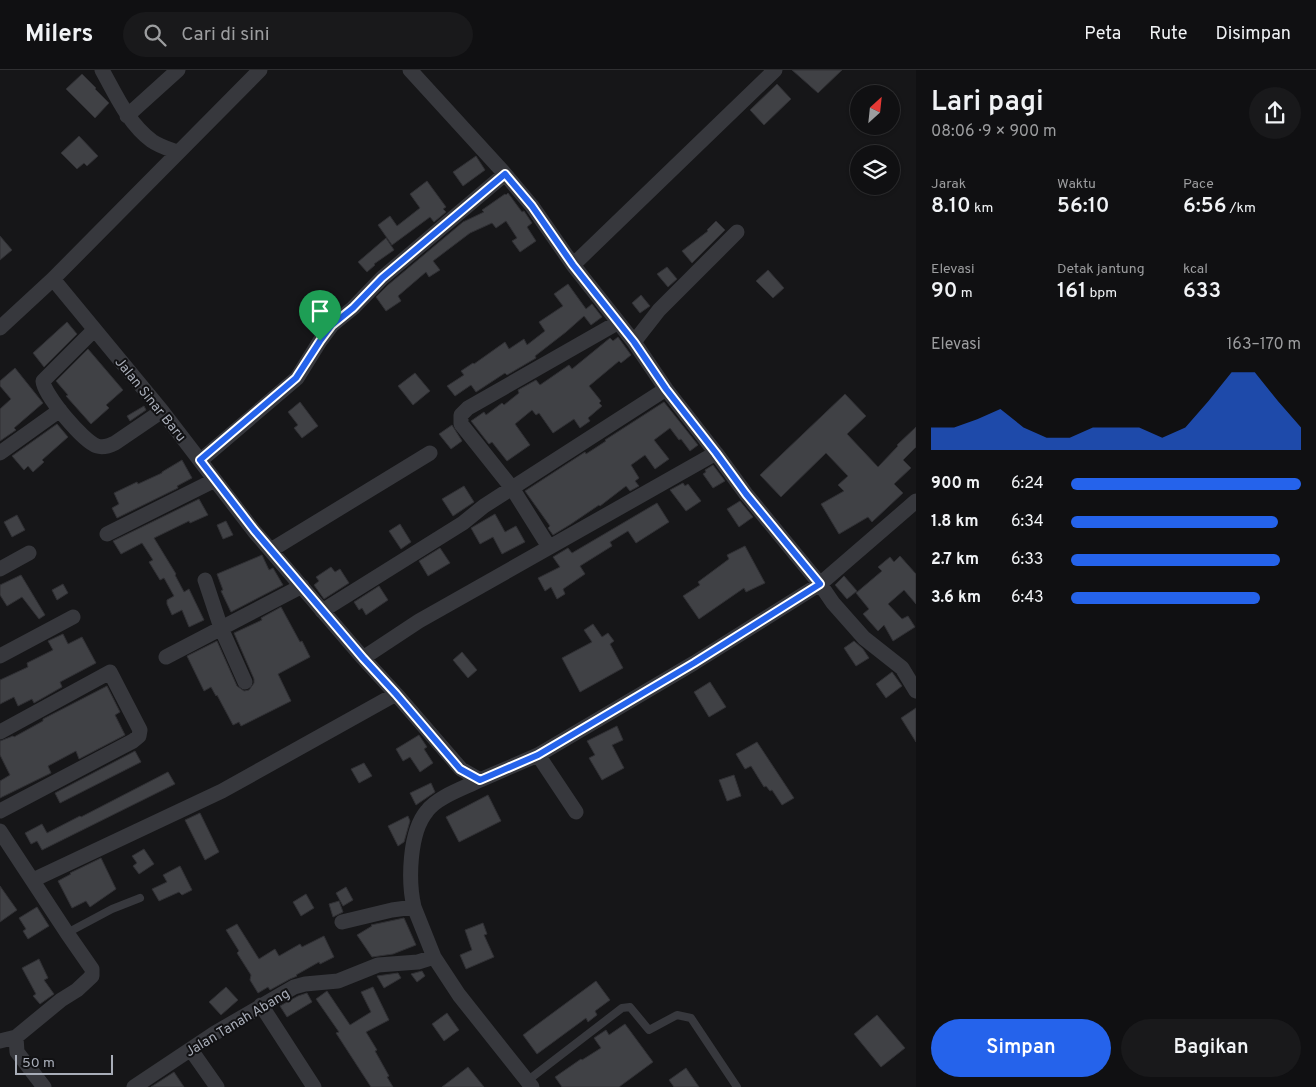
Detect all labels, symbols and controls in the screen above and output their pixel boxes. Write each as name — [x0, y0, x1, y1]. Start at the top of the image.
search box — [123, 12, 473, 57]
text: Milers — [25, 20, 93, 50]
icon: search — [141, 21, 169, 49]
text: Cari di sini — [181, 23, 270, 47]
text: Peta — [1084, 23, 1121, 46]
text: Rute — [1149, 23, 1187, 46]
text: Disimpan — [1215, 23, 1291, 46]
north arrow — [850, 85, 900, 135]
map controls — [850, 85, 900, 195]
text: Lari pagi — [931, 85, 1044, 121]
button: share — [1249, 87, 1301, 139]
text: 08:06 · 9 × 900 m — [931, 122, 1057, 142]
button: layers — [850, 145, 900, 195]
text: Jarak — [931, 176, 966, 193]
text: Waktu — [1057, 176, 1096, 193]
text: Pace — [1183, 176, 1214, 193]
text: 8.10 — [931, 193, 971, 220]
text: 56:10 — [1057, 193, 1110, 220]
text: 6:56 — [1183, 193, 1226, 220]
text: km — [971, 200, 993, 217]
text: /km — [1226, 200, 1256, 217]
text: Elevasi — [931, 261, 975, 278]
text: Detak jantung — [1057, 261, 1145, 278]
text: kcal — [1183, 261, 1208, 278]
text: 90 — [931, 278, 957, 305]
text: 161 — [1057, 278, 1086, 305]
text: 633 — [1183, 278, 1221, 305]
text: m — [957, 285, 973, 302]
text: bpm — [1086, 285, 1117, 302]
pin — [299, 290, 341, 341]
icon: arrive — [306, 297, 334, 325]
text: Elevasi — [931, 335, 981, 355]
text: 163–170 m — [1226, 335, 1301, 355]
street label: Jalan Sinar Baru — [111, 354, 189, 446]
text: 900 m — [931, 474, 980, 494]
text: 6:24 — [1011, 474, 1044, 494]
text: 1.8 km — [931, 512, 978, 532]
text: 6:34 — [1011, 512, 1044, 532]
text: 2.7 km — [931, 550, 979, 570]
text: 6:33 — [1011, 550, 1043, 570]
text: 3.6 km — [931, 588, 981, 608]
text: 6:43 — [1011, 588, 1044, 608]
street label: Jalan Tanah Abang — [183, 985, 293, 1061]
button: Simpan — [931, 1019, 1111, 1077]
button: Bagikan — [1121, 1019, 1301, 1077]
scale bar — [15, 1052, 112, 1075]
text: 50 m — [22, 1055, 55, 1072]

